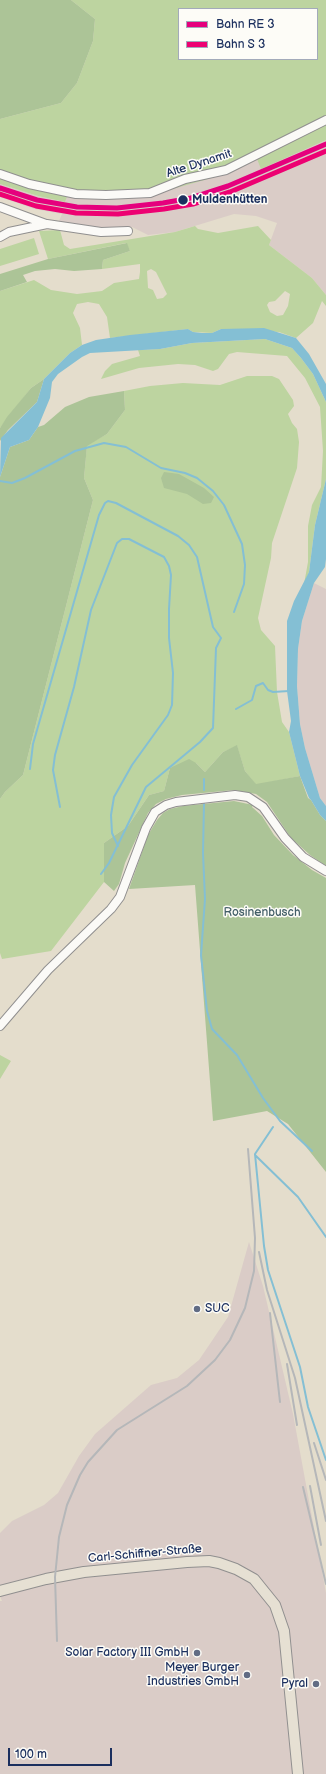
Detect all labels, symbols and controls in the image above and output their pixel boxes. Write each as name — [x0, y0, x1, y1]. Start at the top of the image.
legend — [178, 8, 318, 60]
text: Bahn RE 3 — [216, 17, 275, 32]
text: Bahn S 3 — [216, 37, 265, 52]
street label: Alte Dynamit — [165, 147, 233, 181]
marker: Muldenhütten — [176, 193, 190, 207]
place label: Muldenhütten — [192, 193, 267, 207]
park label: Rosinenbusch — [223, 906, 301, 920]
place label: SUC — [205, 1302, 230, 1316]
marker: SUC — [192, 1304, 202, 1314]
street label: Carl-Schiffner-Straße — [87, 1542, 203, 1566]
place label: Solar Factory III GmbH — [65, 1646, 189, 1660]
marker: Solar Factory III GmbH — [192, 1648, 202, 1658]
place label: Meyer Burger Industries GmbH — [147, 1661, 239, 1689]
marker: Meyer Burger Industries GmbH — [242, 1670, 252, 1680]
place label: Pyral — [281, 1677, 308, 1691]
marker: Pyral — [311, 1679, 321, 1689]
scale bar — [10, 1740, 114, 1766]
text: 100 m — [15, 1747, 47, 1762]

